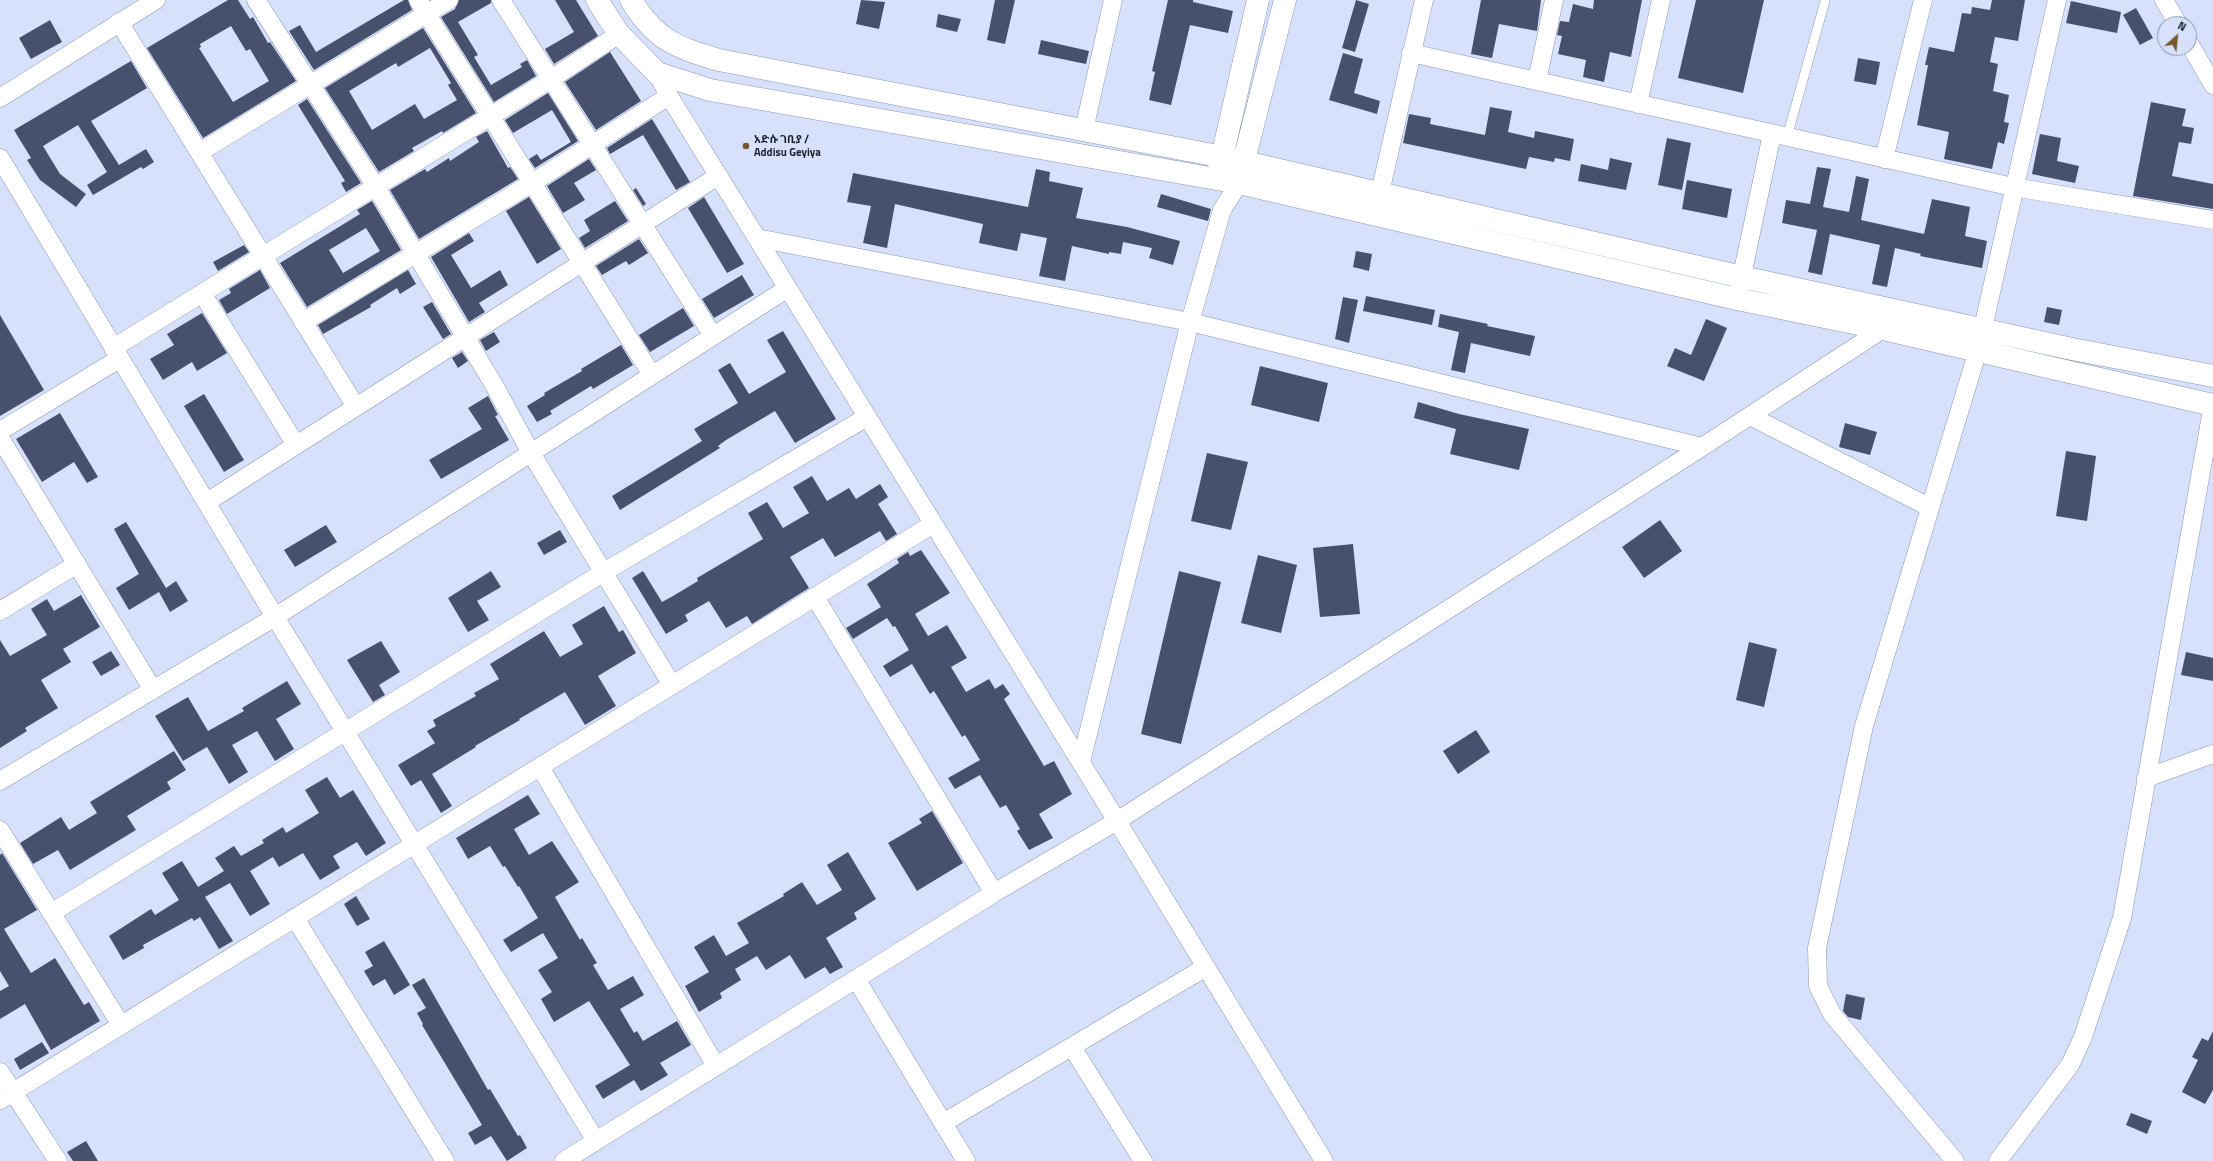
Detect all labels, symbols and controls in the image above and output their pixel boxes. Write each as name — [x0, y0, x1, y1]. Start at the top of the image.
north arrow — [2157, 16, 2197, 56]
text: N — [2175, 17, 2189, 35]
place label: አድሱ ገቢያ / Addisu Geyiya — [754, 133, 821, 159]
marker: አድሱ ገቢያ / Addisu Geyiya — [741, 141, 751, 151]

